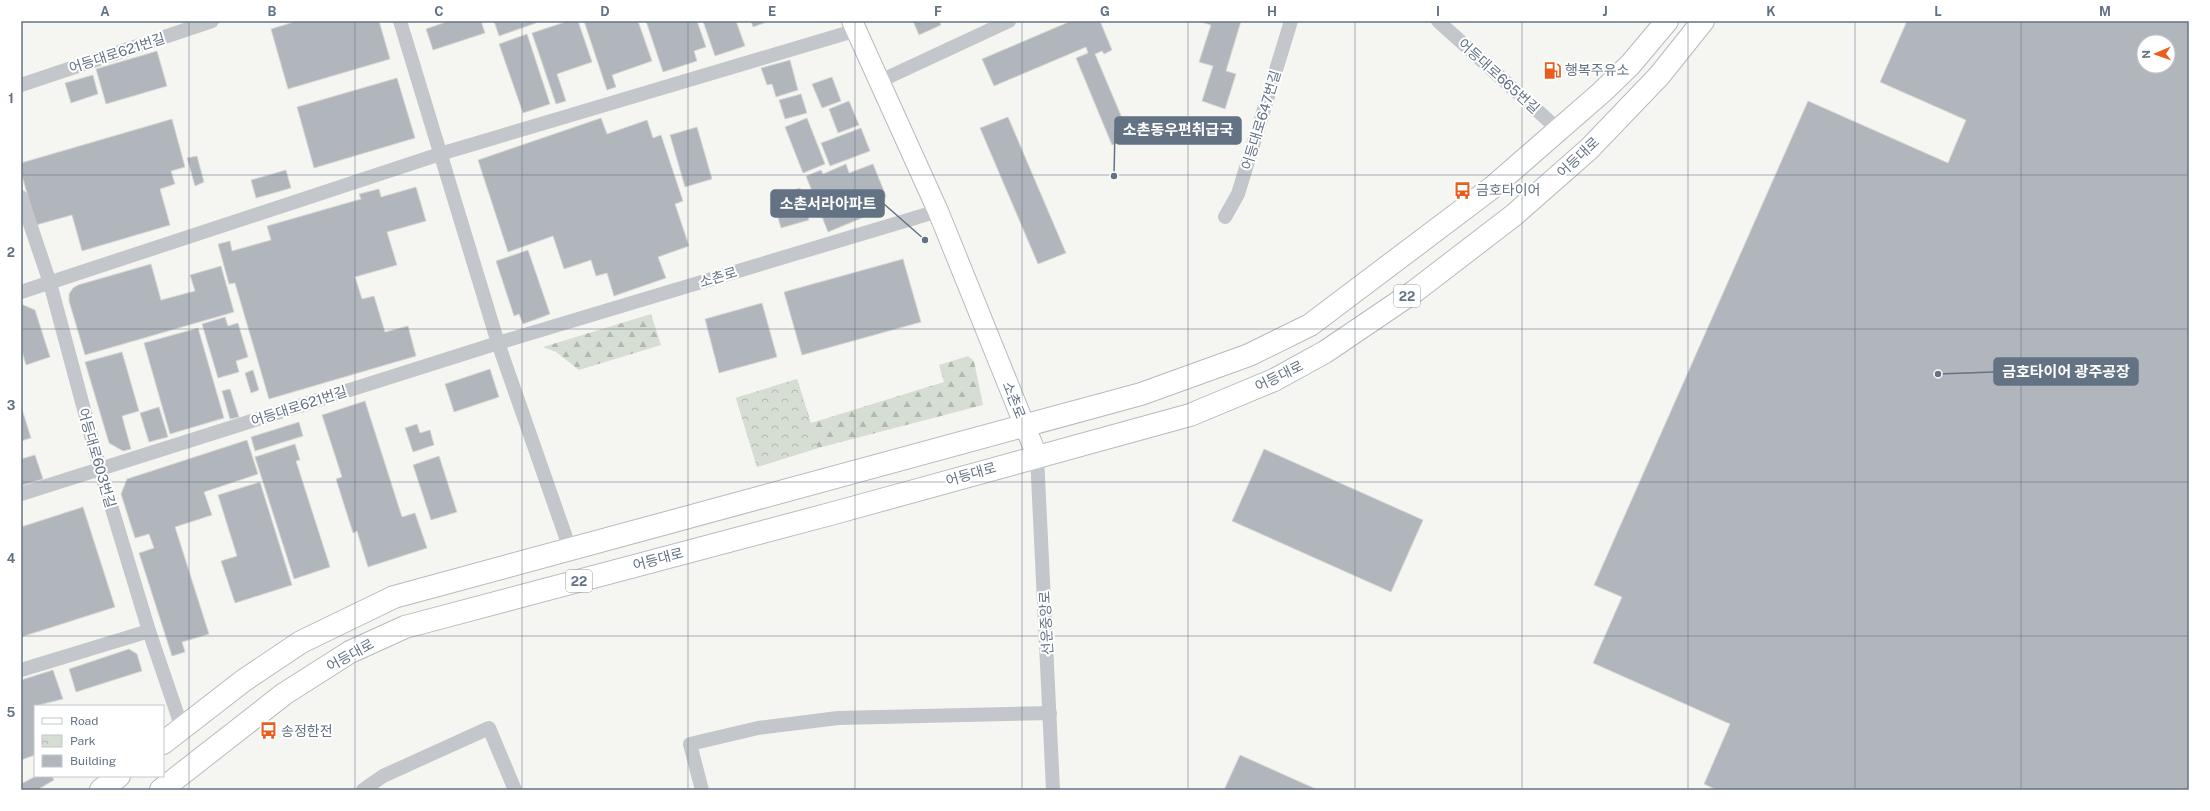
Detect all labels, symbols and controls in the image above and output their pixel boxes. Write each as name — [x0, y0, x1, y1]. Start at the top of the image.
text: A — [100, 4, 110, 19]
text: B — [268, 4, 277, 19]
text: C — [434, 4, 444, 19]
text: D — [600, 4, 610, 19]
text: E — [768, 4, 776, 19]
text: F — [934, 4, 942, 19]
text: G — [1100, 4, 1110, 19]
text: H — [1267, 4, 1277, 19]
text: I — [1436, 4, 1440, 19]
text: J — [1602, 4, 1608, 19]
text: K — [1766, 4, 1776, 19]
text: L — [1934, 4, 1942, 19]
text: M — [2099, 4, 2111, 19]
street label: 어등대로621번길 — [67, 30, 167, 76]
north arrow — [2136, 34, 2176, 74]
street label: 어등대로665번길 — [1455, 35, 1543, 117]
text: N — [2140, 50, 2152, 59]
fuel station icon: 행복주유소 — [1542, 60, 1562, 80]
place label: 행복주유소 — [1565, 62, 1630, 78]
street label: 어등대로647번길 — [1238, 68, 1284, 172]
text: 1 — [8, 91, 14, 106]
callout: 소촌동우편취급국 — [1115, 117, 1241, 144]
text: 소촌동우편취급국 — [1123, 121, 1233, 138]
street label: 어등대로 — [1554, 134, 1602, 180]
bus stop icon: 금호타이어 — [1453, 180, 1473, 200]
place label: 금호타이어 — [1476, 182, 1540, 198]
callout: 소촌서라아파트 — [771, 190, 884, 217]
text: 소촌서라아파트 — [780, 195, 876, 212]
text: 2 — [7, 245, 15, 260]
street label: 소촌로 — [697, 264, 739, 290]
road number: 22 — [1394, 285, 1420, 307]
street label: 어등대로 — [1252, 357, 1306, 394]
callout: 금호타이어 광주공장 — [1994, 358, 2138, 385]
text: 금호타이어 광주공장 — [2002, 363, 2130, 380]
street label: 소촌로 — [999, 379, 1029, 421]
street label: 어등대로621번길 — [249, 383, 349, 429]
text: 3 — [7, 398, 16, 413]
street label: 어등대로603번길 — [75, 406, 119, 510]
street label: 어등대로 — [944, 459, 998, 489]
street label: 어등대로 — [631, 545, 685, 573]
text: 4 — [7, 551, 16, 566]
road number: 22 — [566, 570, 592, 592]
street label: 선운중앙로 — [1036, 590, 1056, 656]
street label: 어등대로 — [324, 635, 377, 674]
text: 5 — [7, 705, 16, 720]
legend — [34, 705, 164, 777]
text: Road — [70, 714, 98, 728]
bus stop icon: 송정한전 — [258, 721, 278, 741]
place label: 송정한전 — [281, 723, 333, 739]
text: Park — [70, 734, 96, 748]
text: Building — [70, 754, 116, 768]

